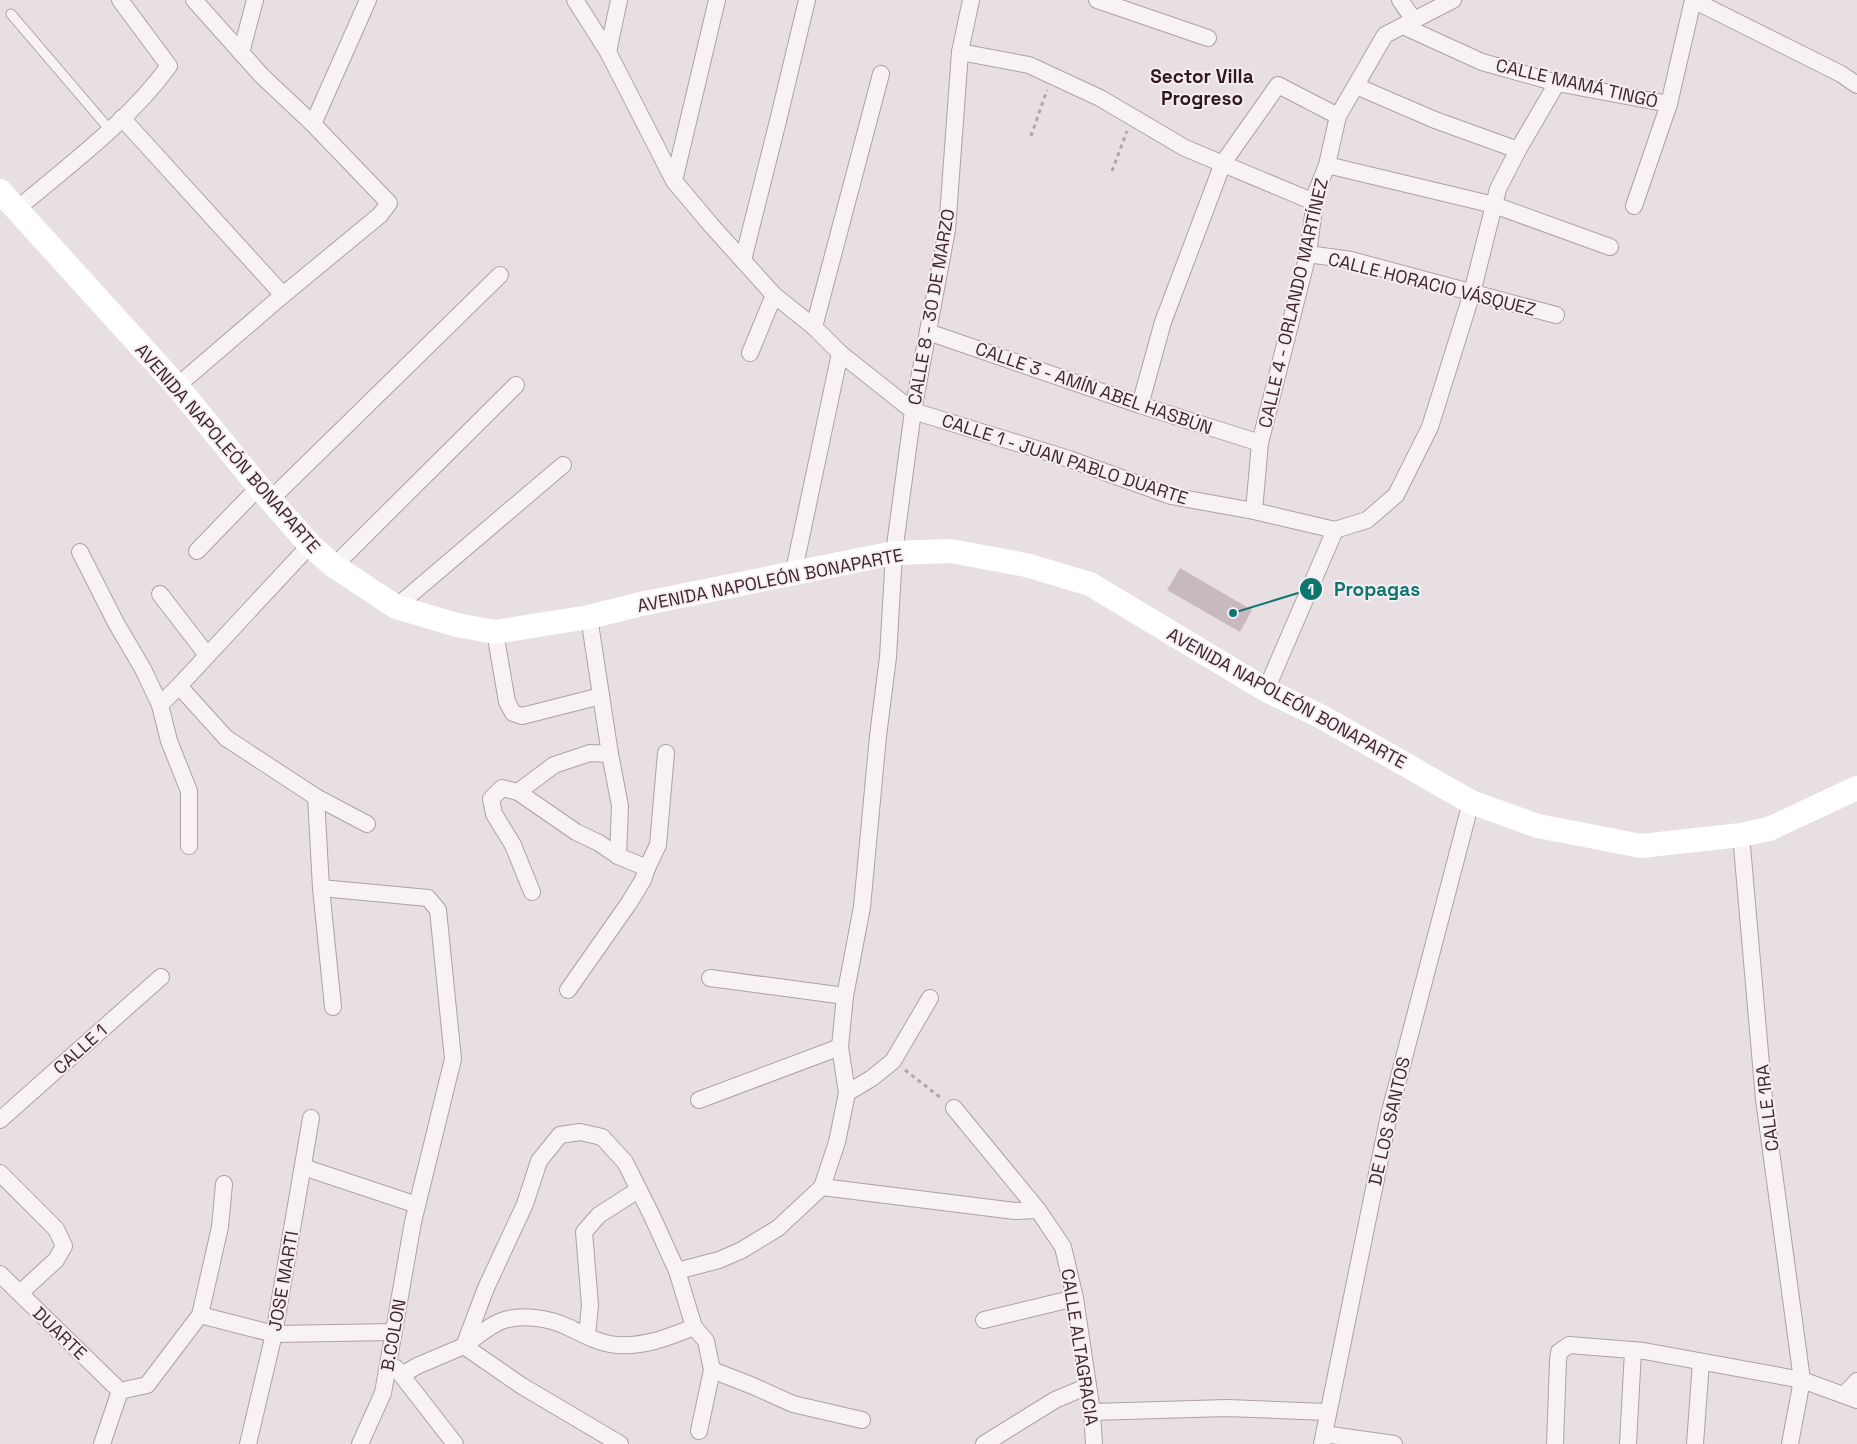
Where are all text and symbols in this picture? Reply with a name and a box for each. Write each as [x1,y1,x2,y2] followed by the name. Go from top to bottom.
[1494,53,1660,113] street label: CALLE MAMÁ TINGÓ
[1150,64,1254,111] district label: Sector Villa Progreso
[1253,176,1333,430] street label: CALLE 4 - ORLANDO MARTÍNEZ
[902,207,960,407] street label: CALLE 8 - 30 DE MARZO
[1326,247,1538,321] street label: CALLE HORACIO VÁSQUEZ
[972,337,1216,439] street label: CALLE 3 - AMÍN ABEL HASBÚN
[131,338,325,558] street label: AVENIDA NAPOLEÓN BONAPARTE
[939,408,1191,510] street label: CALLE 1 - JUAN PABLO DUARTE
[635,543,905,617] street label: AVENIDA NAPOLEÓN BONAPARTE
[1299,572,1430,606] callout: Propagas
[1334,577,1420,602] text: Propagas
[1308,580,1314,599] text: 1
[1163,622,1411,774] street label: AVENIDA NAPOLEÓN BONAPARTE
[48,1019,112,1079] street label: CALLE 1
[1363,1054,1415,1188] street label: DE LOS SANTOS
[1750,1063,1784,1153] street label: CALLE 1RA
[263,1229,303,1333] street label: JOSE MARTI
[1056,1267,1104,1427] street label: CALLE ALTAGRACIA
[375,1297,411,1373] street label: B.COLON
[28,1301,92,1365] street label: DUARTE

